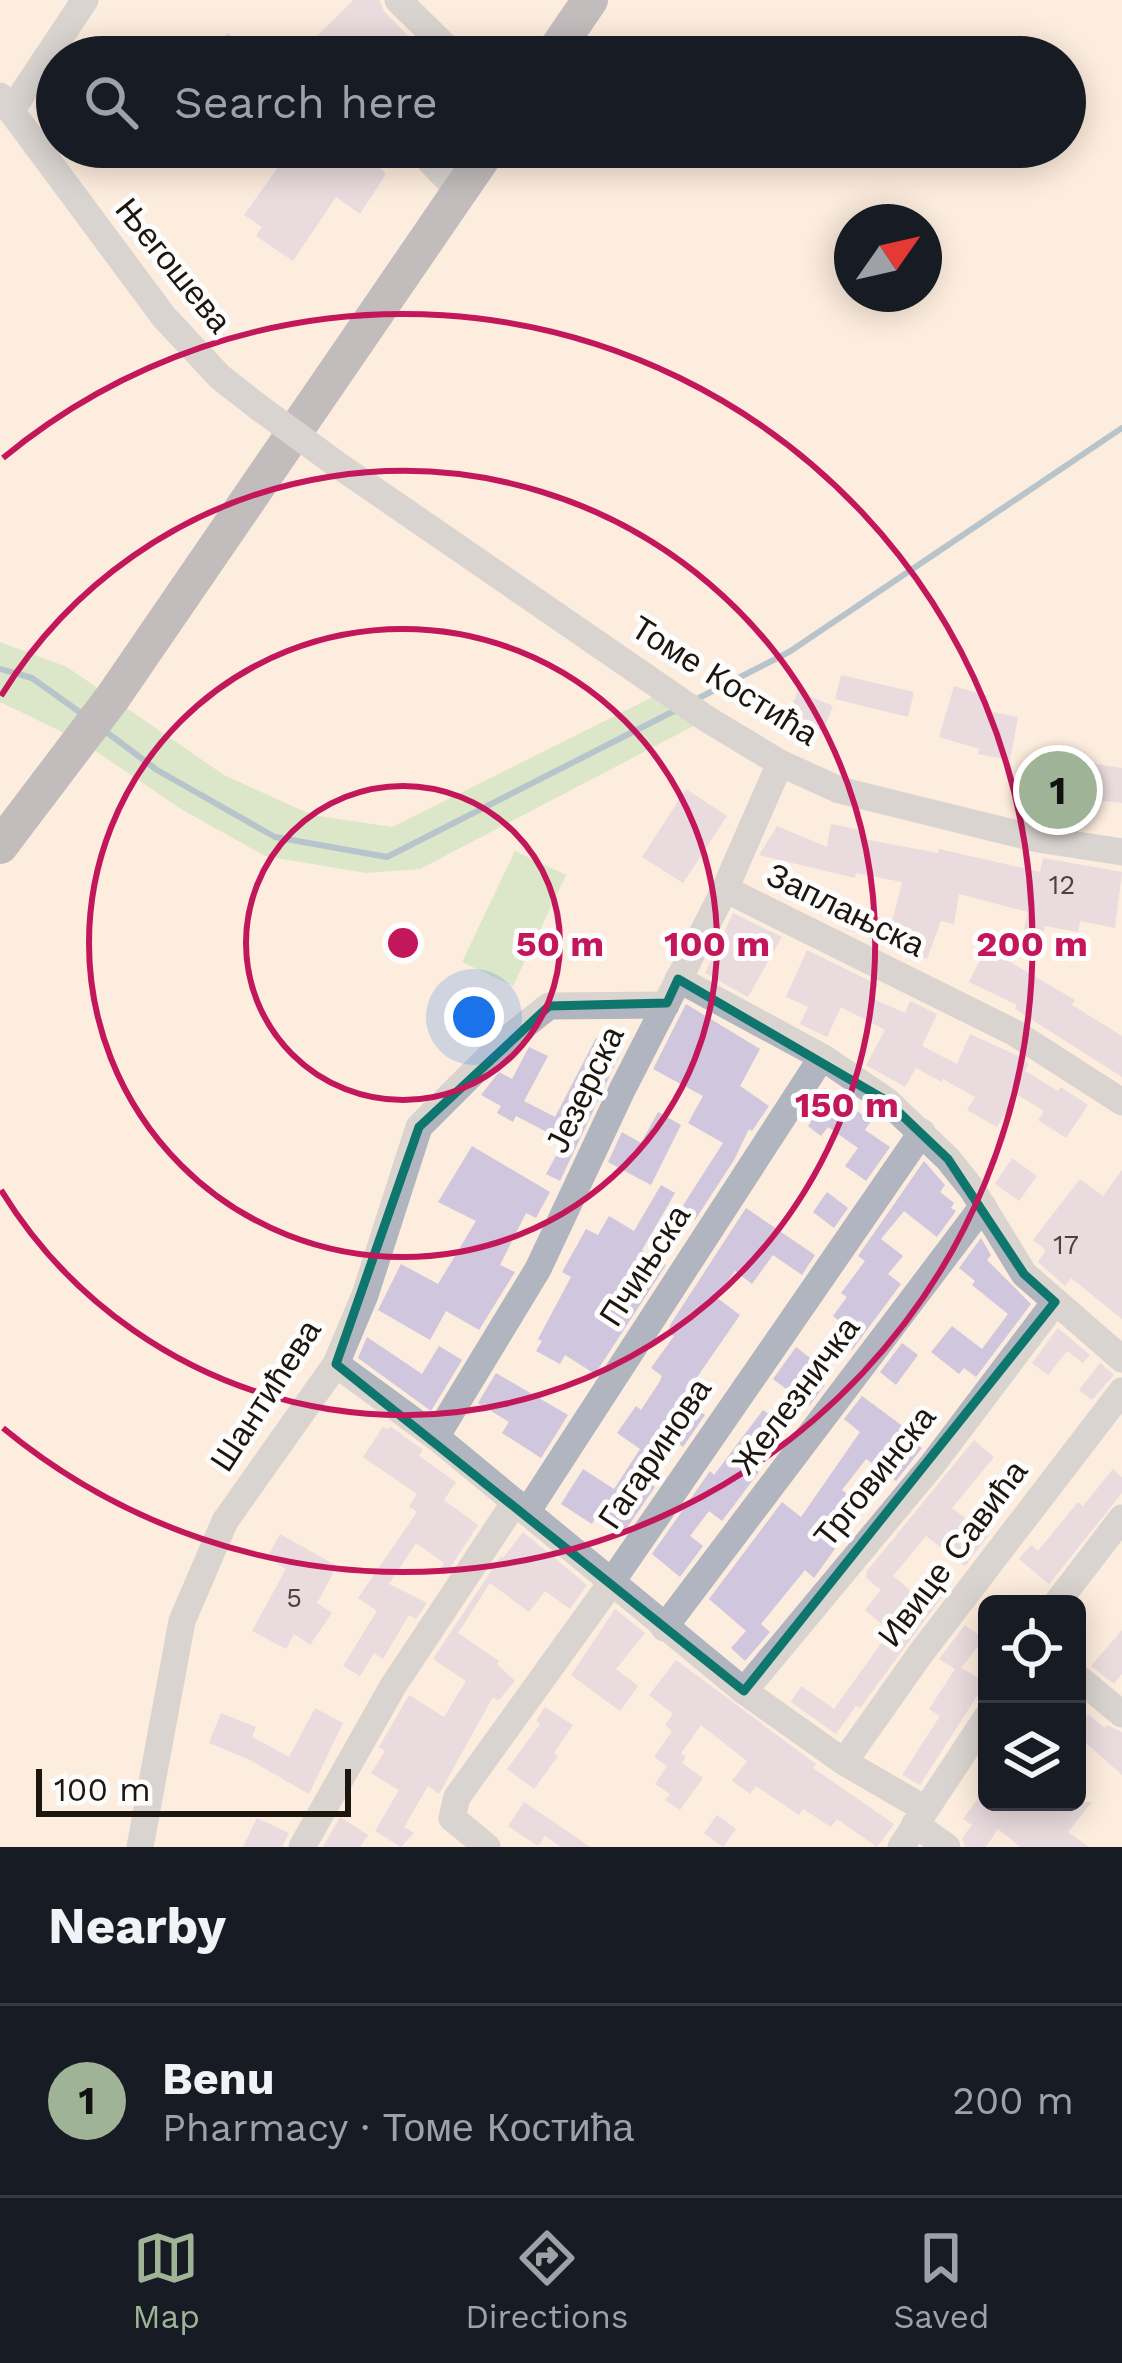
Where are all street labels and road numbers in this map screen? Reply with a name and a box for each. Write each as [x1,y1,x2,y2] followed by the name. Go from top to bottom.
[108,190,240,341] street label: Његошева
[624,608,826,754] street label: Томе Костића
[761,855,932,965] street label: Заплањска
[537,1019,632,1159] street label: Језерска
[591,1197,698,1333] street label: Пчињска
[724,1309,868,1482] street label: Железничка
[202,1312,329,1478] street label: Шантићева
[590,1370,719,1536] street label: Гагаринова
[806,1397,944,1555] street label: Трговинска
[870,1452,1035,1654] street label: Ивице Савића

